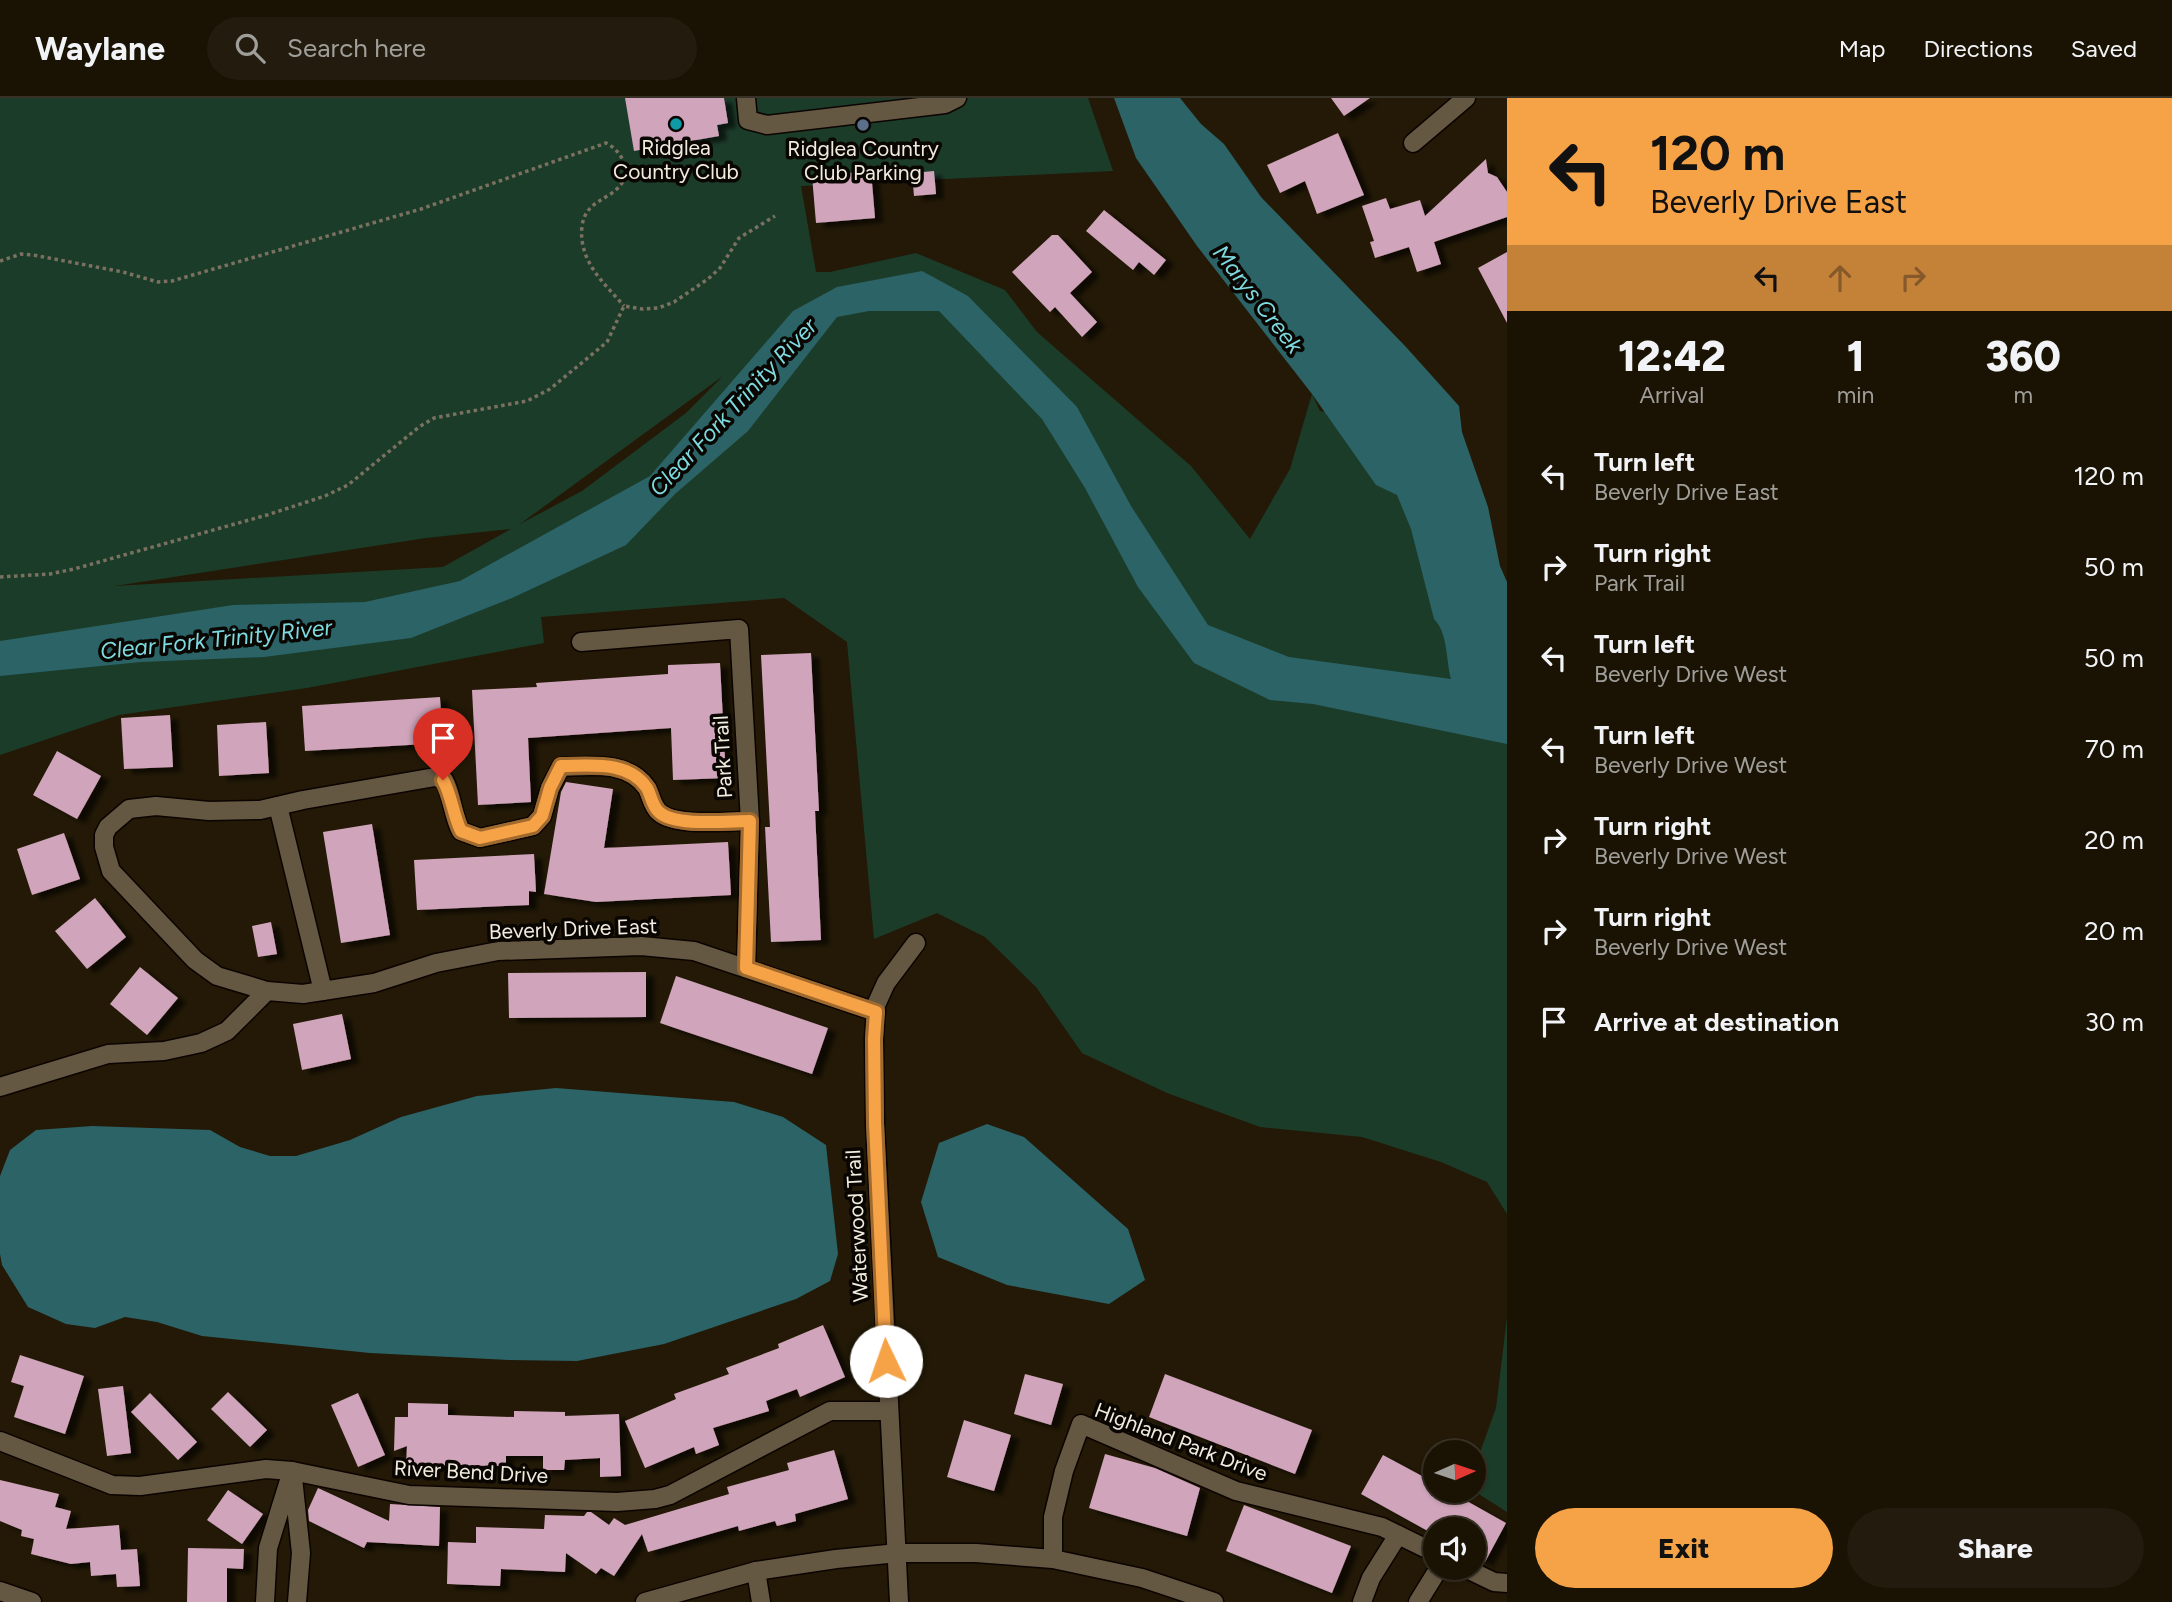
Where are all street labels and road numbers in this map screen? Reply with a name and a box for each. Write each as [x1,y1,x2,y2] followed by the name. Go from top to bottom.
[708,715,737,799] street label: Park Trail
[488,913,658,944] street label: Beverly Drive East
[840,1149,873,1303] street label: Waterwood Trail
[1091,1397,1271,1486] street label: Highland Park Drive
[393,1455,549,1488] street label: River Bend Drive

